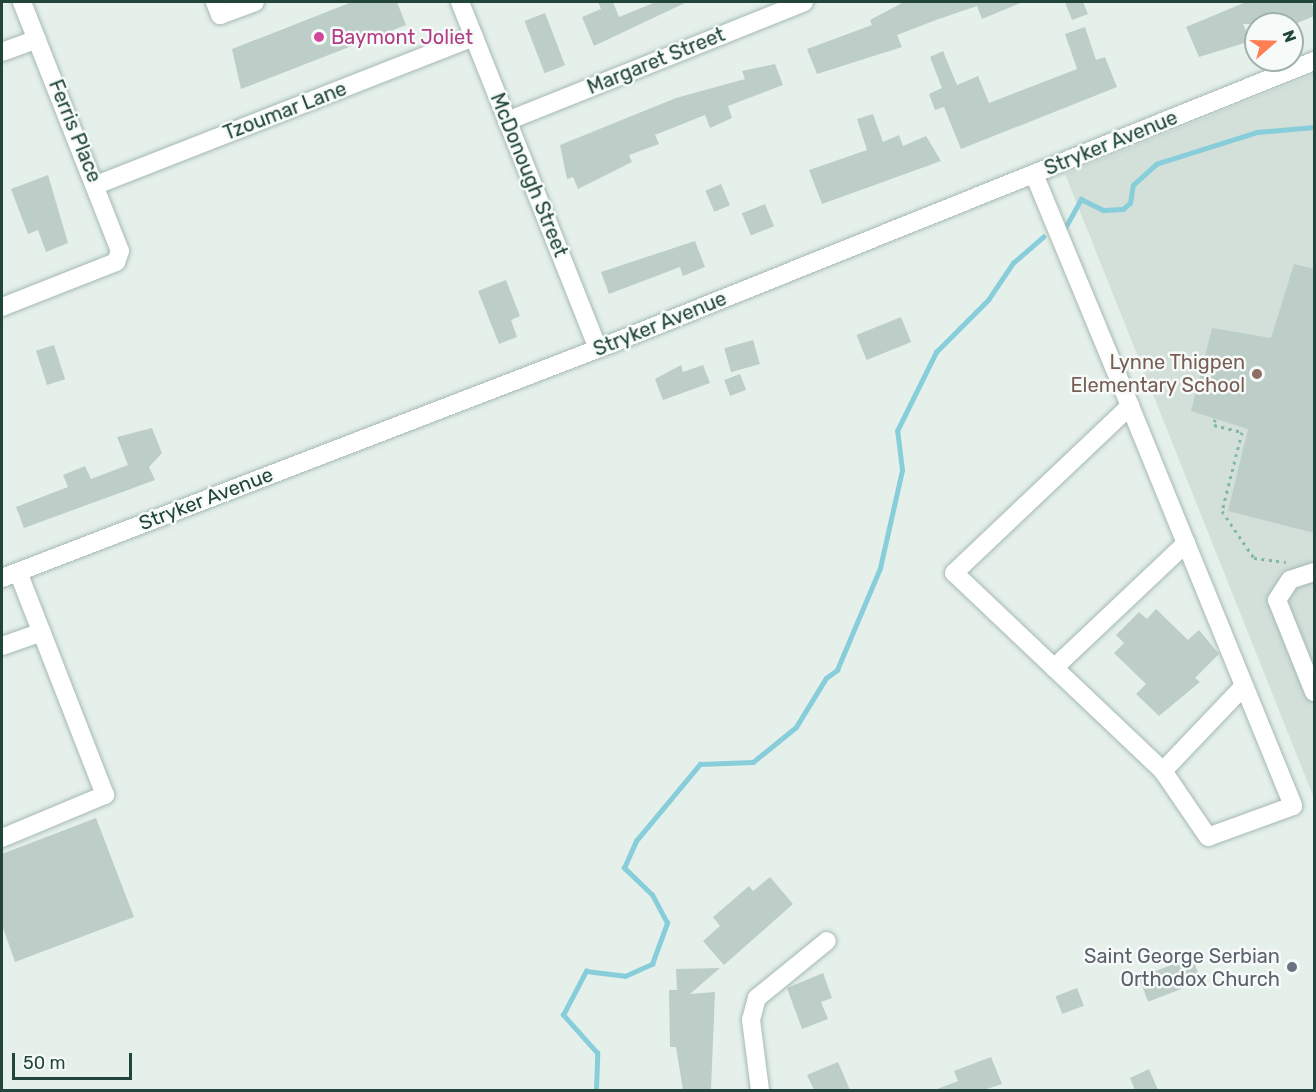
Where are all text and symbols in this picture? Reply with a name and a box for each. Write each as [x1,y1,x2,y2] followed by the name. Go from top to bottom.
[1244,12,1304,72] north arrow
[584,22,728,100] street label: Margaret Street
[331,25,473,49] place label: Baymont Joliet
[1279,28,1300,45] text: N
[312,30,326,44] marker: Baymont Joliet
[43,76,107,186] street label: Ferris Place
[220,76,350,146] street label: Tzoumar Lane
[485,90,573,260] street label: McDonough Street
[1040,105,1182,181] street label: Stryker Avenue
[589,286,731,362] street label: Stryker Avenue
[1070,350,1245,397] place label: Lynne Thigpen Elementary School
[1250,367,1264,381] marker: Lynne Thigpen Elementary School
[135,462,277,536] street label: Stryker Avenue
[1084,944,1280,991] place label: Saint George Serbian Orthodox Church
[1285,960,1299,974] marker: Saint George Serbian Orthodox Church
[15,1041,135,1079] scale bar
[23,1052,66,1074] text: 50 m

